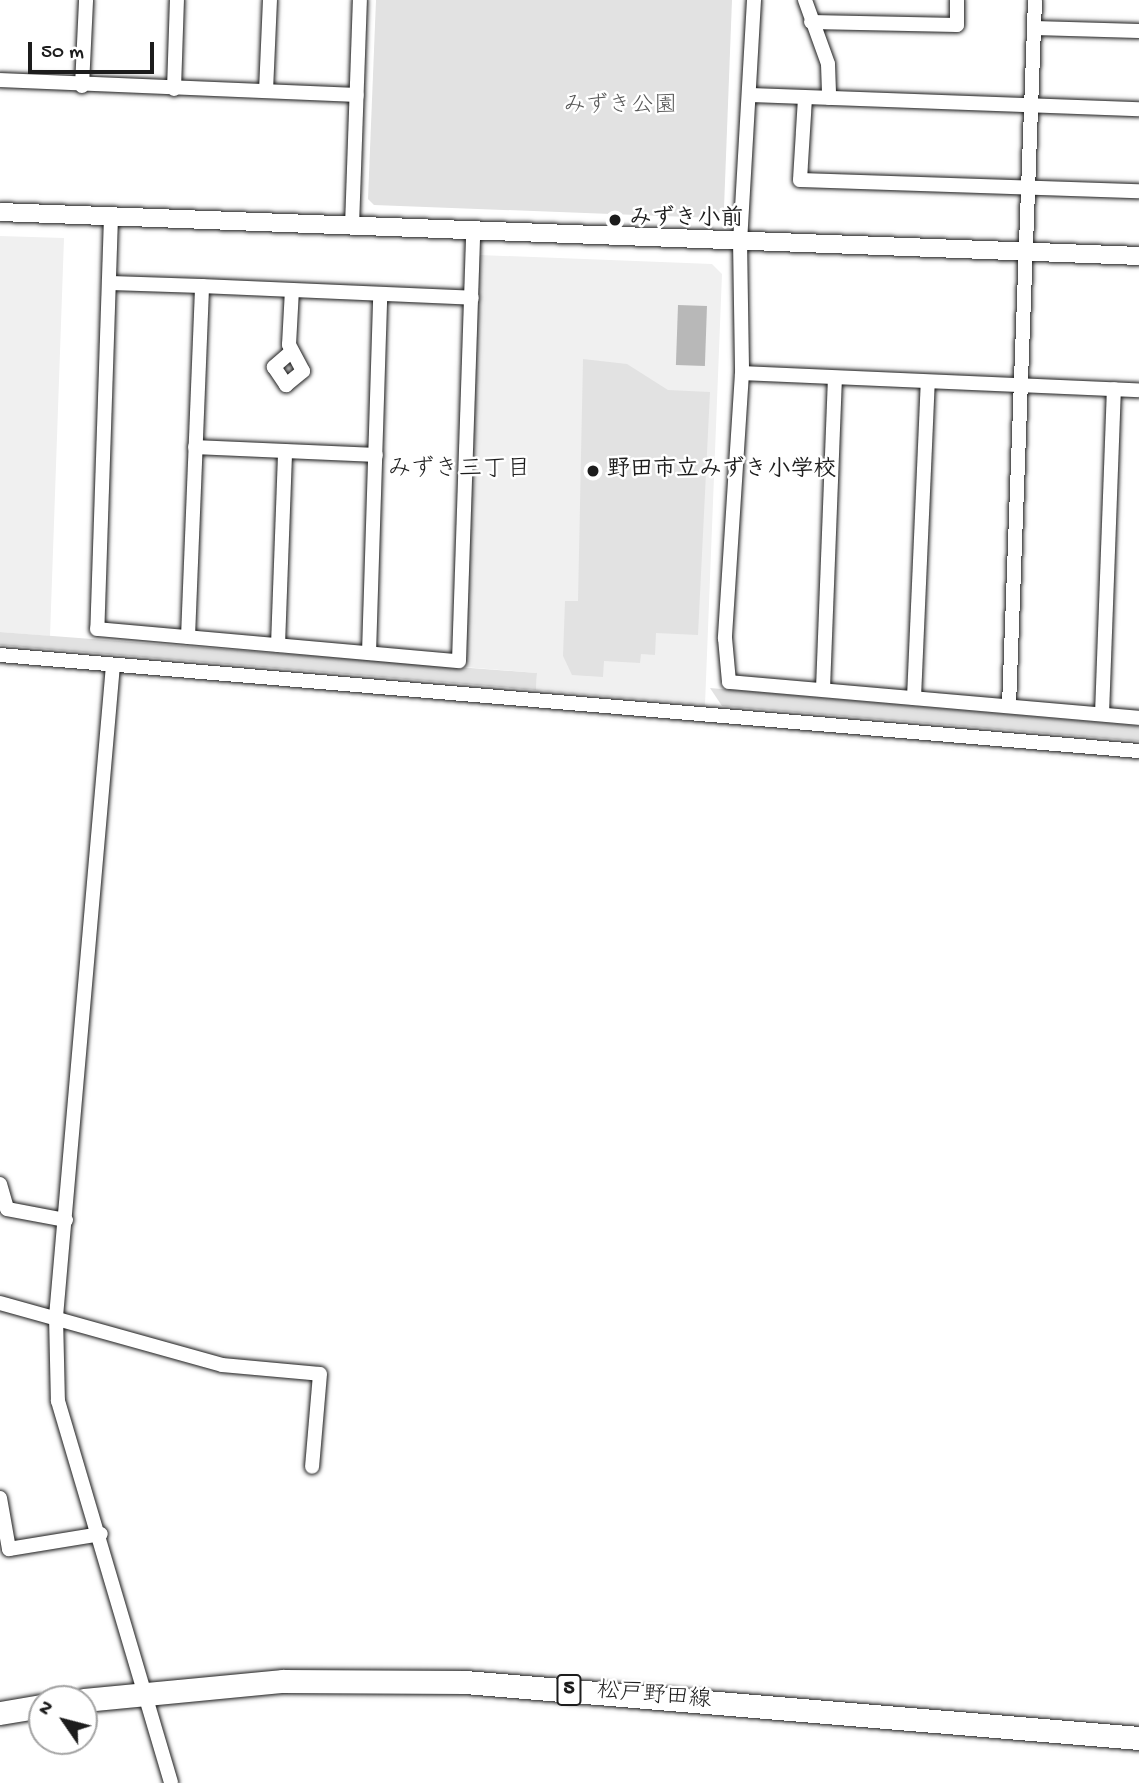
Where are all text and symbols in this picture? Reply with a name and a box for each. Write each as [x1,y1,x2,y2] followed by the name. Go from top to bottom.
[32,28,158,72] scale bar
[41,41,84,66] text: 50 m
[563,93,677,121] park label: みずき公園
[629,206,744,234] place label: みずき小前
[607,212,623,228] marker: みずき小前
[387,457,531,485] district label: みずき三丁目
[607,457,837,485] place label: 野田市立みずき小学校
[585,463,601,479] marker: 野田市立みずき小学校
[555,1672,583,1708] road number: 5
[596,1678,712,1716] street label: 松戸野田線
[28,1685,98,1755] north arrow
[34,1697,60,1720] text: N

